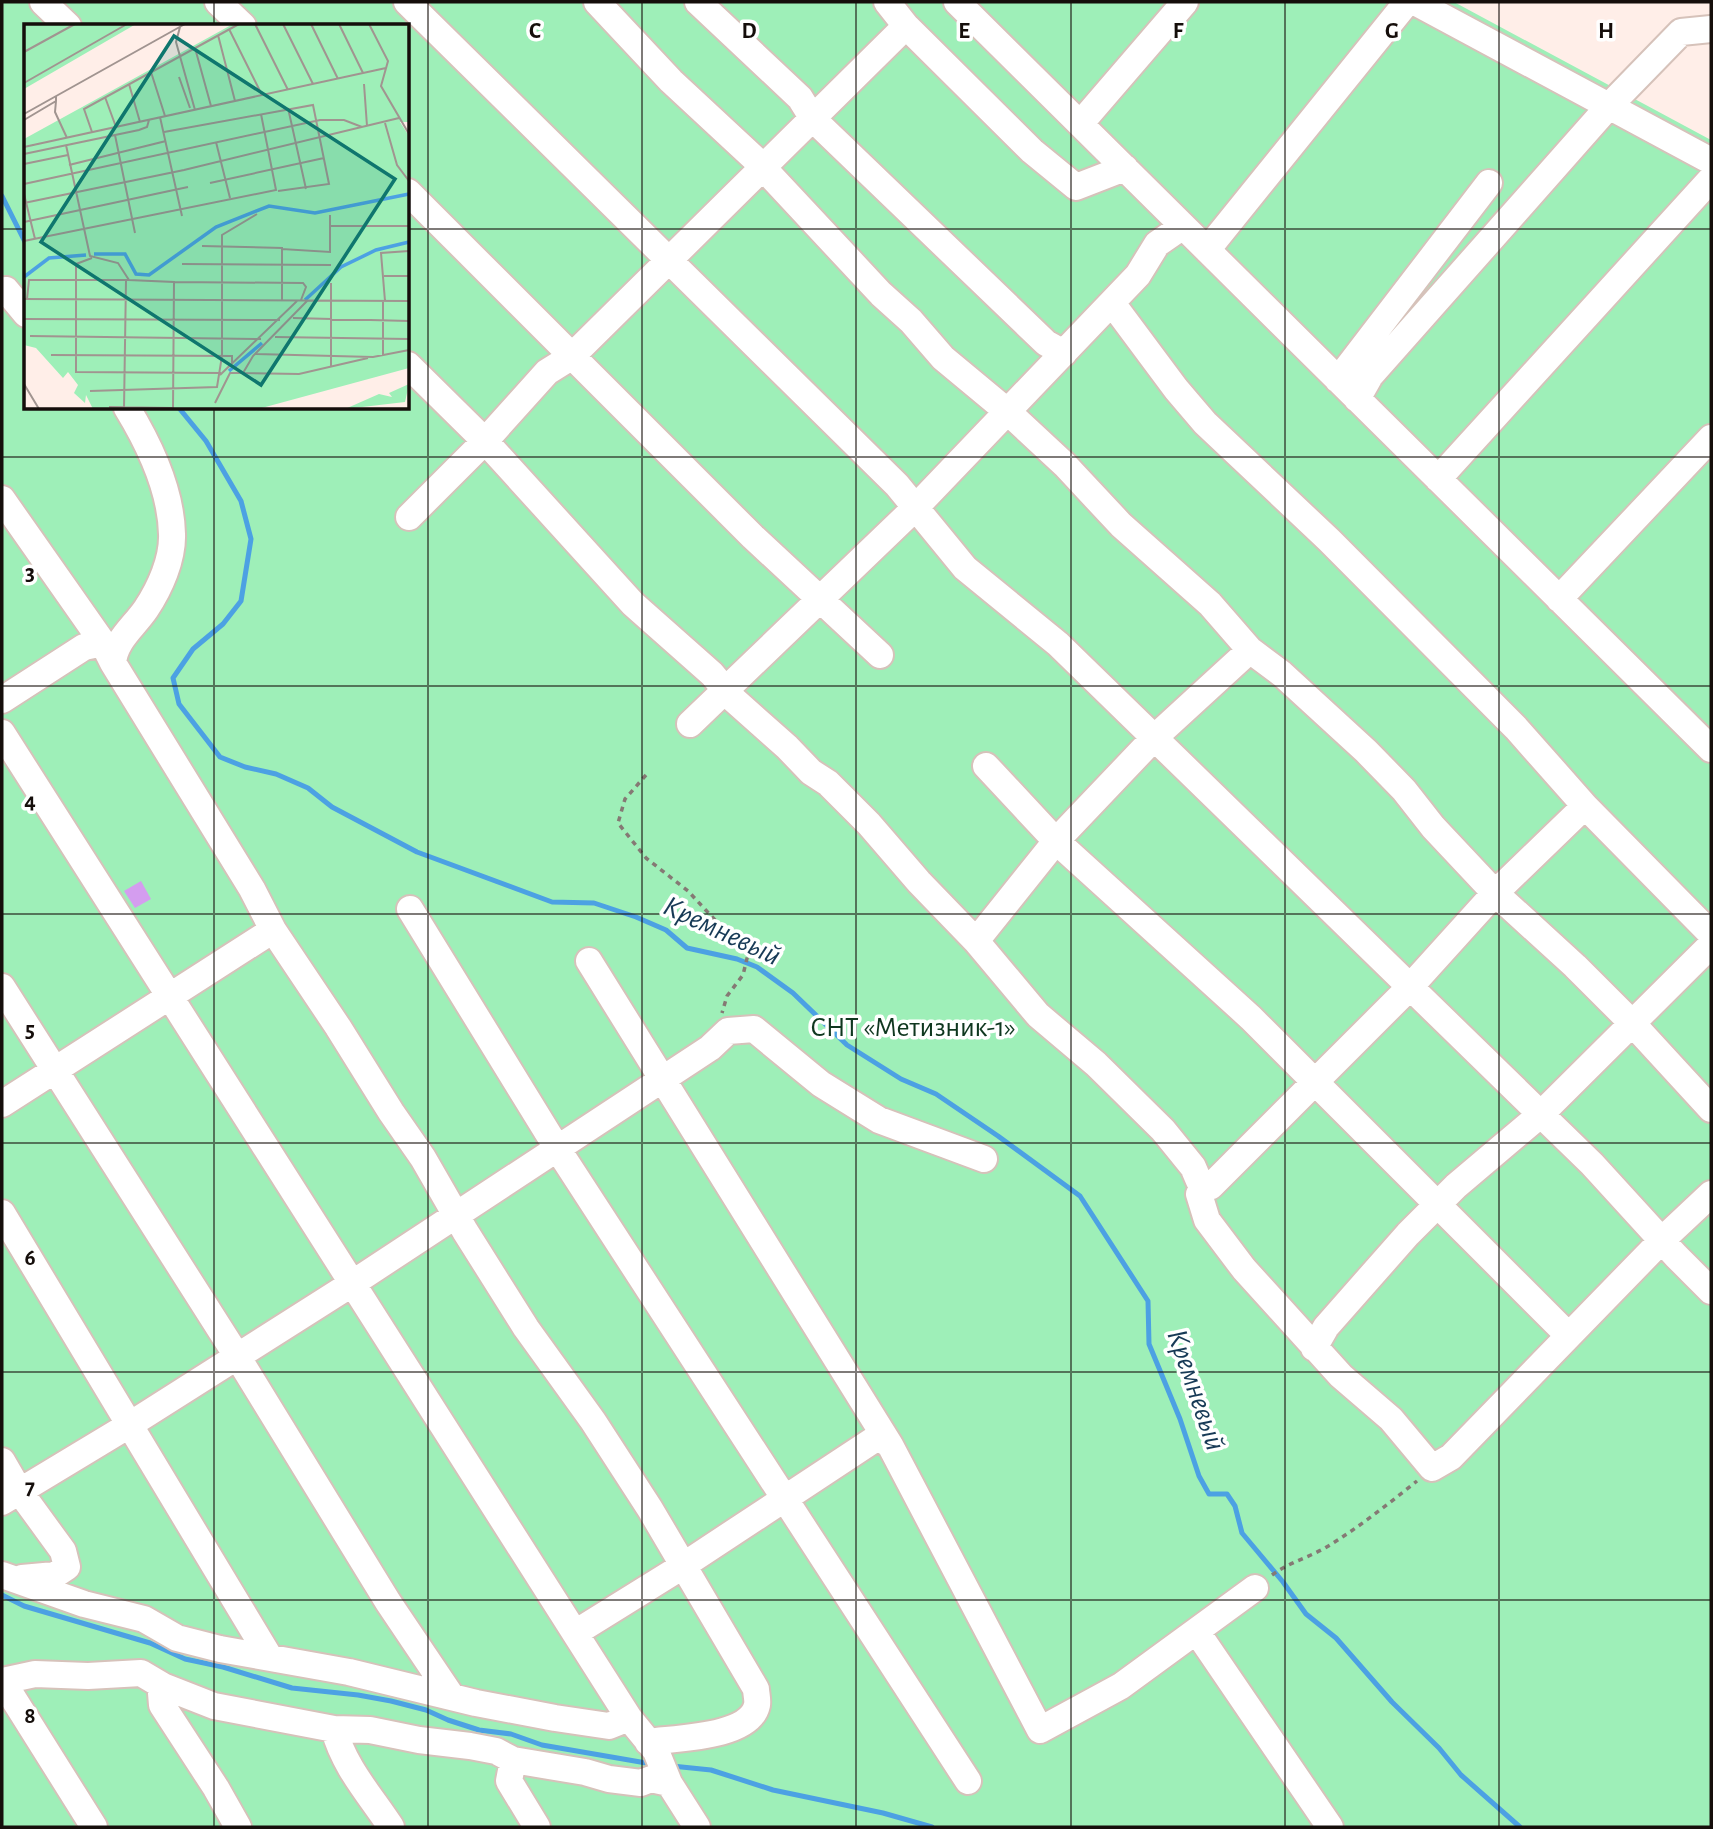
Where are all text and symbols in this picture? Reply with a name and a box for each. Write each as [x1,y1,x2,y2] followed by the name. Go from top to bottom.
[529,20,541,43] text: C
[741,20,757,43] text: D
[958,20,970,43] text: E
[1173,20,1184,43] text: F
[1385,20,1399,43] text: G
[1598,20,1614,43] text: H
[24,24,410,410] inset map
[25,562,35,585] text: 3
[24,790,36,813] text: 4
[659,891,785,971] water label: Кремневый
[810,1014,1016,1042] park label: СНТ «Метизник-1»
[25,1019,35,1042] text: 5
[24,1247,36,1270] text: 6
[1161,1326,1231,1454] water label: Кремневый
[25,1476,35,1499] text: 7
[24,1705,36,1728] text: 8

